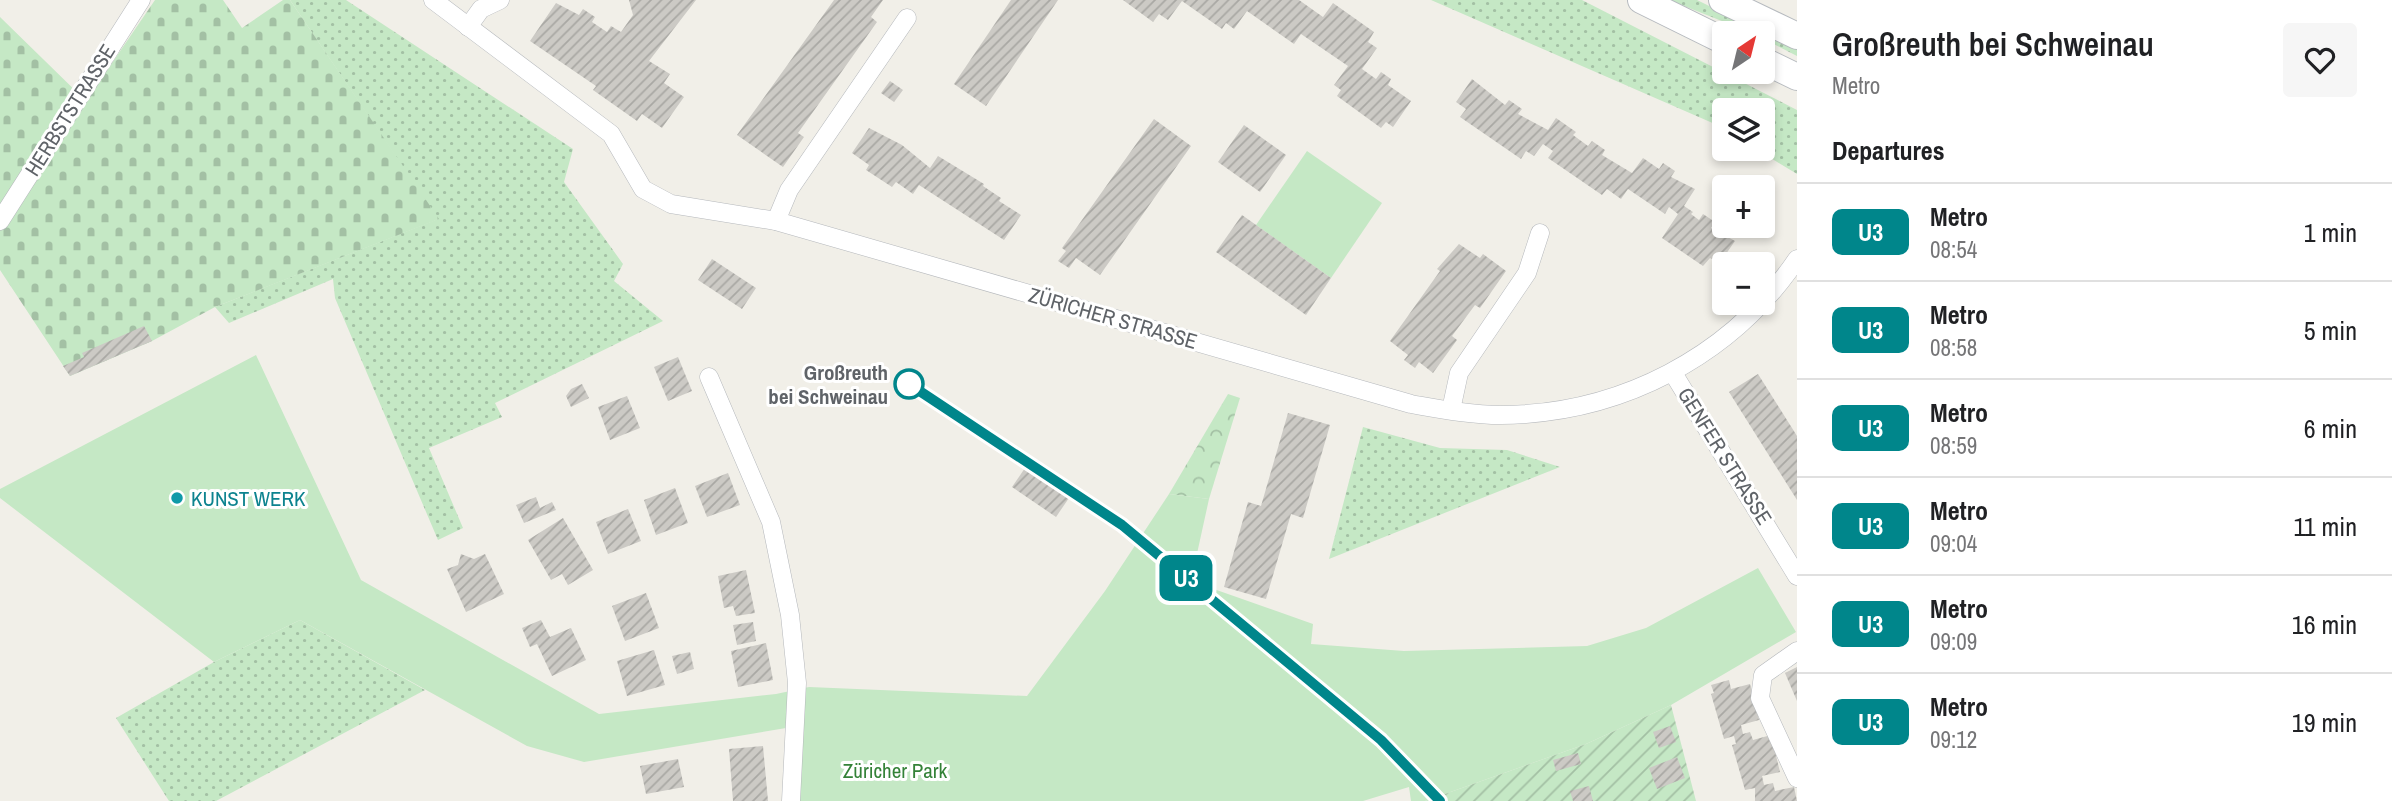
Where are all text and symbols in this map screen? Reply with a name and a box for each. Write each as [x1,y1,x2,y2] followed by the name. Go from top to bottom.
[1712,21,1774,84] north arrow
[1712,21,1775,315] map controls
[1832,22,2154,66] text: Großreuth bei Schweinau
[2283,23,2357,97] button: heart
[18,39,122,181] street label: HERBSTSTRASSE
[1832,70,1880,101] text: Metro
[1712,98,1775,161] button: layers
[1832,133,1945,168] text: Departures
[1712,175,1775,238] button: +
[1930,199,1988,234] text: Metro
[2304,215,2357,250] text: 1 min
[1858,216,1883,248] text: U3
[1930,234,1977,265] text: 08:54
[1712,252,1775,315] button: −
[1025,280,1201,356] street label: ZÜRICHER STRASSE
[1930,297,1988,332] text: Metro
[2304,313,2357,348] text: 5 min
[1858,314,1883,346] text: U3
[1930,332,1977,363] text: 08:58
[768,358,888,411] place label: Großreuth bei Schweinau
[894,369,924,399] marker: Großreuth bei Schweinau
[1671,382,1779,530] street label: GENFER STRASSE
[1930,395,1988,430] text: Metro
[2304,411,2357,446] text: 6 min
[1858,412,1883,444] text: U3
[1930,430,1977,461] text: 08:59
[191,484,306,513] place label: KUNST WERK
[169,490,185,506] marker: KUNST WERK
[1930,493,1988,528] text: Metro
[2293,509,2357,544] text: 11 min
[1858,510,1883,542] text: U3
[1930,528,1977,559] text: 09:04
[1154,555,1218,601] line badge: U3
[1173,562,1199,594] text: U3
[1930,591,1988,626] text: Metro
[2292,607,2357,642] text: 16 min
[1858,608,1883,640] text: U3
[1930,626,1977,657] text: 09:09
[1930,689,1988,724] text: Metro
[2292,705,2357,740] text: 19 min
[1858,706,1883,738] text: U3
[1930,724,1977,755] text: 09:12
[843,756,948,785] park label: Züricher Park

